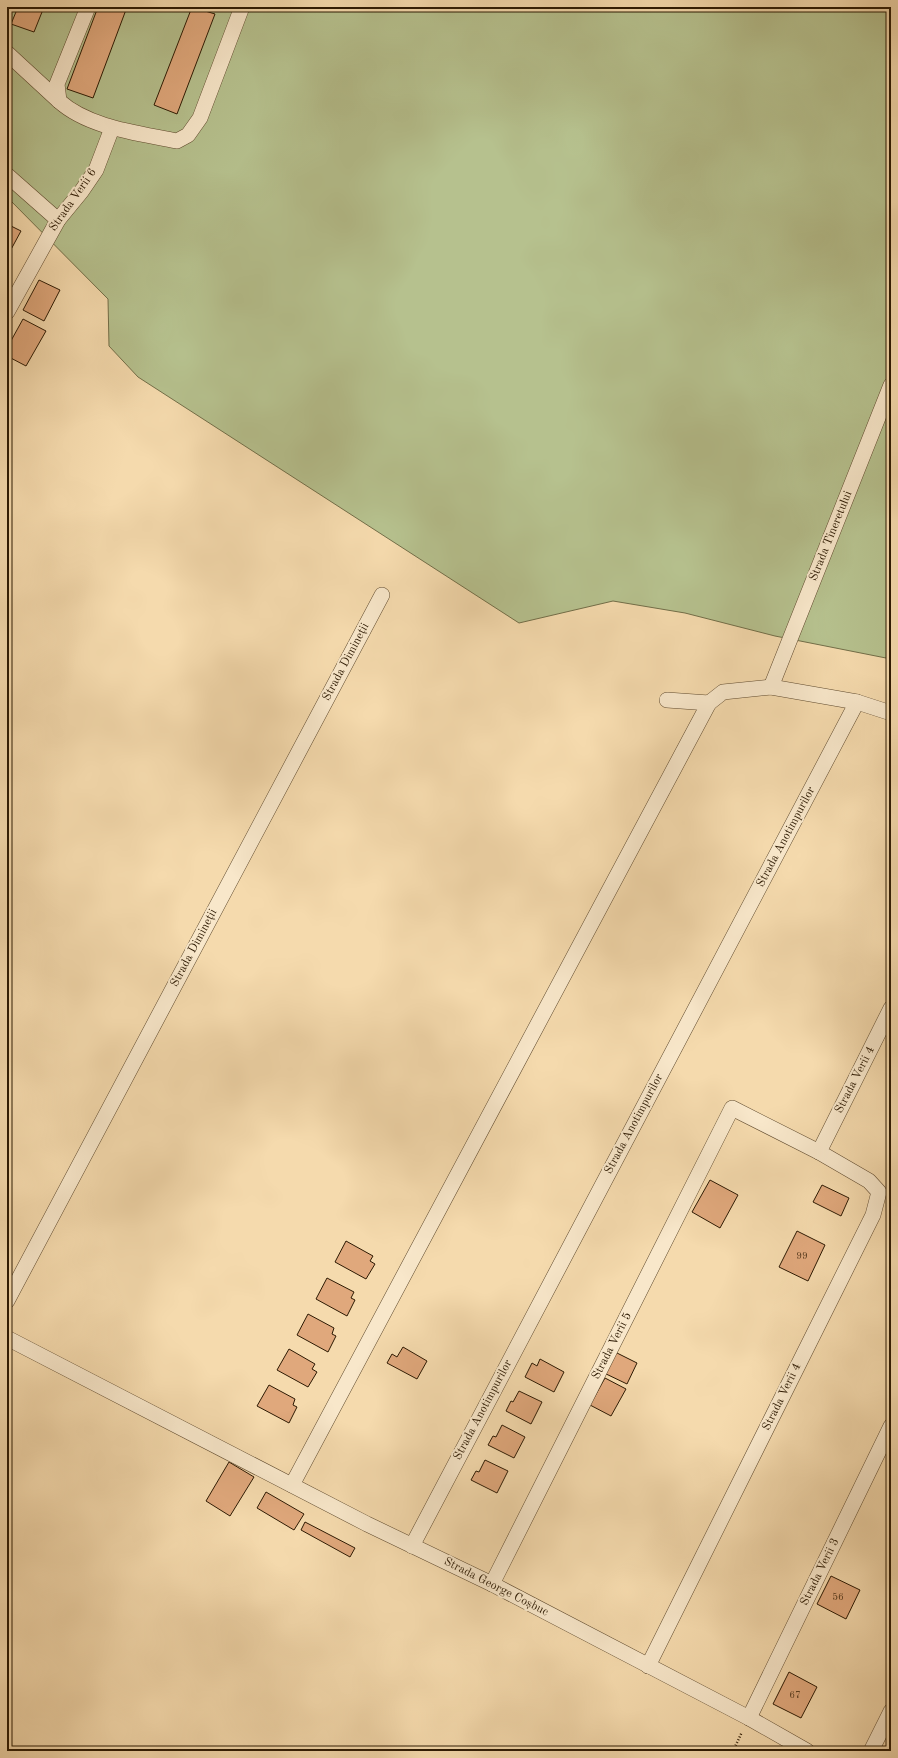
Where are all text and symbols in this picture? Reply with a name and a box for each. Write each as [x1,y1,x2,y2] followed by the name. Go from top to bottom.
[47,166,99,234] street label: Strada Verii 6
[807,489,855,583] street label: Strada Tineretului
[320,621,372,703] street label: Strada Dimineții
[755,785,818,889] street label: Strada Anotimpurilor
[168,907,220,989] street label: Strada Dimineții
[833,1045,877,1115] street label: Strada Verii 4
[603,1072,666,1176] street label: Strada Anotimpurilor
[796,1251,808,1261] house number: 99
[589,1310,634,1381] street label: Strada Verii 5
[452,1358,515,1462] street label: Strada Anotimpurilor
[761,1361,803,1433] street label: Strada Verii 4
[799,1536,841,1608] street label: Strada Verii 3
[442,1555,550,1619] street label: Strada George Coșbuc
[832,1592,844,1602] house number: 56
[789,1690,801,1700] house number: 67

